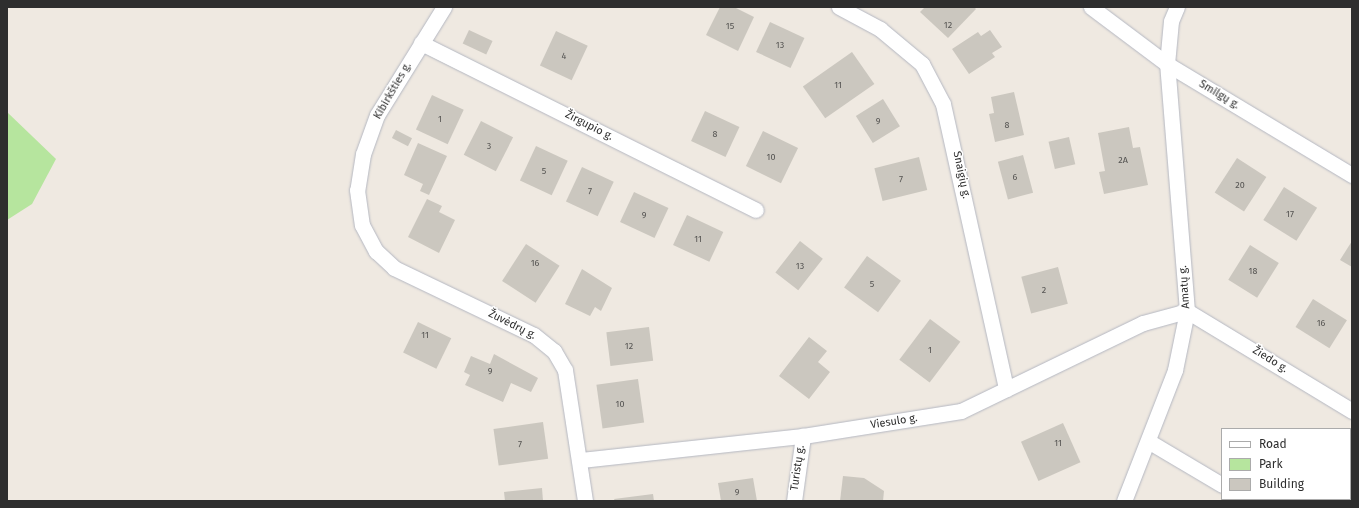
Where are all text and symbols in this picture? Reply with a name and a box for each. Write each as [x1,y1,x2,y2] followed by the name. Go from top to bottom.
[944,20,952,30] house number: 12
[726,21,734,31] house number: 15
[776,40,784,50] house number: 13
[562,51,566,61] house number: 4
[371,60,415,122] street label: Kibirkšties g.
[1196,78,1242,112] street label: Smilgų g.
[834,80,842,90] house number: 11
[563,108,615,144] street label: Žirgupio g.
[438,114,442,124] house number: 1
[876,116,880,126] house number: 9
[1005,120,1009,130] house number: 8
[713,129,717,139] house number: 8
[487,141,491,151] house number: 3
[950,150,972,200] street label: Snaigių g.
[767,152,775,162] house number: 10
[1118,155,1128,165] house number: 2A
[542,166,546,176] house number: 5
[1013,172,1017,182] house number: 6
[899,174,903,184] house number: 7
[1235,180,1245,190] house number: 20
[588,186,592,196] house number: 7
[1286,209,1294,219] house number: 17
[642,210,646,220] house number: 9
[694,234,702,244] house number: 11
[531,258,539,268] house number: 16
[796,261,804,271] house number: 13
[1177,265,1193,309] street label: Amatų g.
[1249,266,1257,276] house number: 18
[870,279,874,289] house number: 5
[1042,285,1046,295] house number: 2
[486,307,538,343] street label: Žuvėdrų g.
[1317,318,1325,328] house number: 16
[421,330,429,340] house number: 11
[625,341,633,351] house number: 12
[1250,344,1290,376] street label: Žiedo g.
[928,345,932,355] house number: 1
[488,366,492,376] house number: 9
[616,399,624,409] house number: 10
[869,412,919,432] street label: Viesulo g.
[1221,428,1351,500] legend
[1259,437,1287,451] text: Road
[1054,438,1062,448] house number: 11
[518,439,522,449] house number: 7
[788,444,808,492] street label: Turistų g.
[1259,457,1283,471] text: Park
[1259,477,1304,491] text: Building
[735,487,739,497] house number: 9

